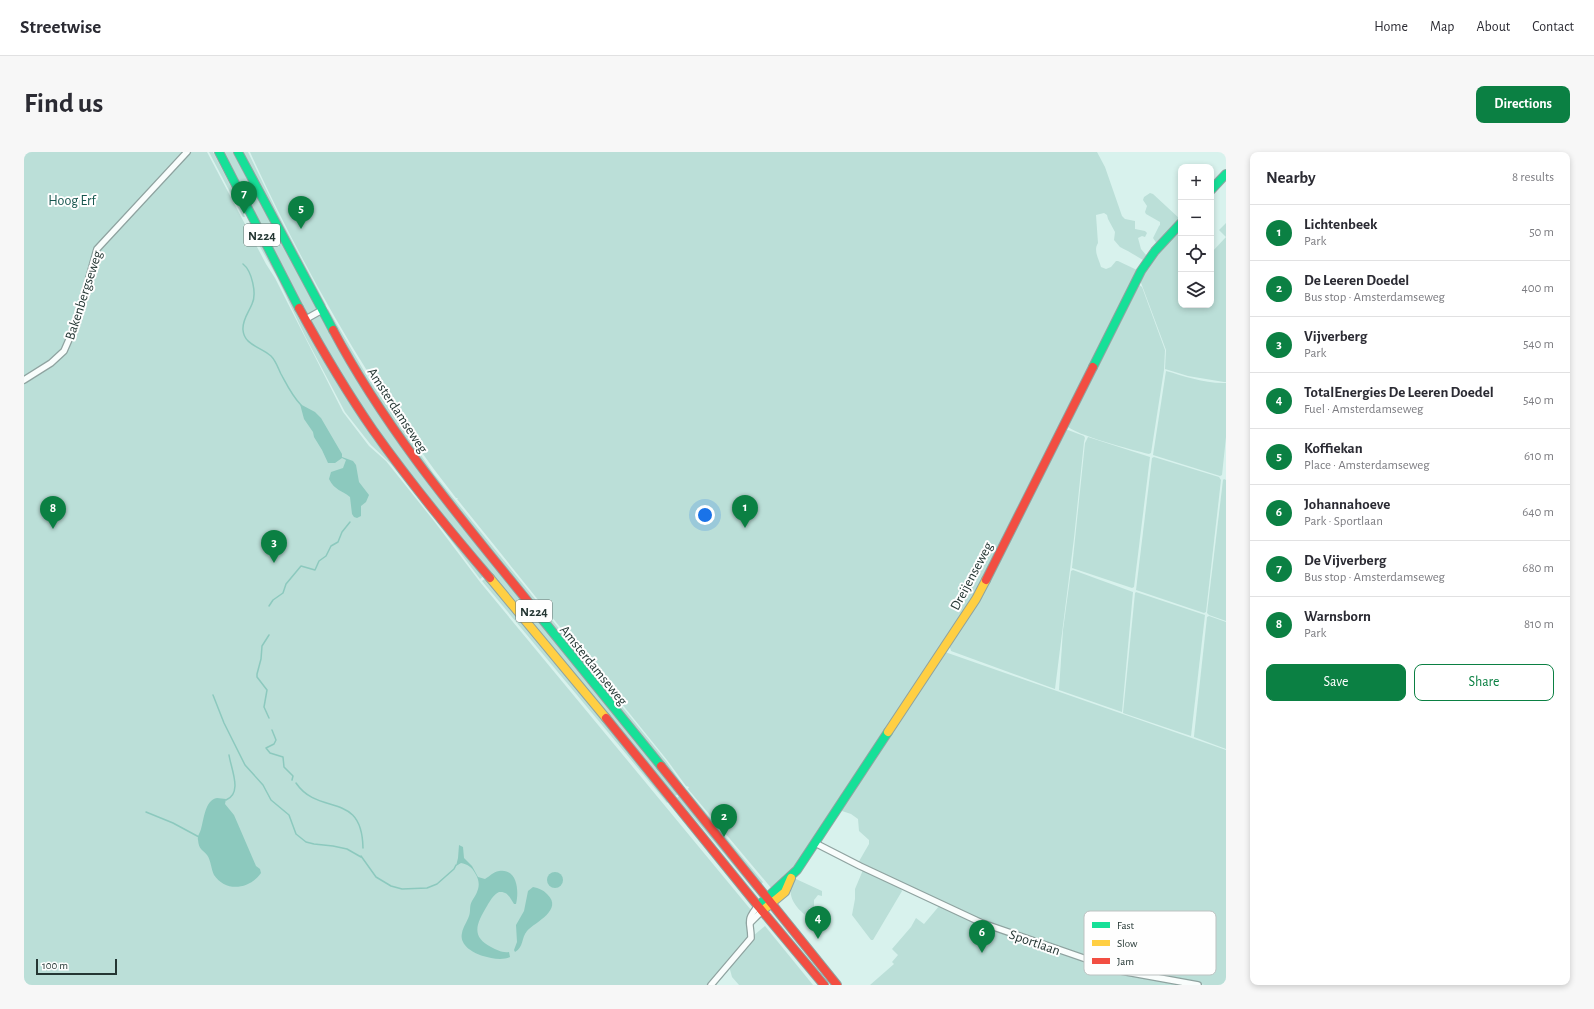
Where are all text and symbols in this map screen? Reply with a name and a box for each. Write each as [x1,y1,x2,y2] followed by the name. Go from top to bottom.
[20,18,101,37] text: Streetwise
[1374,20,1408,34] text: Home
[1430,20,1454,34] text: Map
[1476,20,1510,34] text: About
[1532,20,1574,34] text: Contact
[1476,86,1570,123] button: Directions
[24,90,103,118] text: Find us
[1178,164,1214,308] map controls
[1178,164,1214,200] button: +
[1266,169,1316,186] text: Nearby
[1512,171,1554,184] text: 8 results
[231,181,257,214] pin: 7
[48,194,97,208] park label: Hoog Erf
[288,196,314,229] pin: 5
[1178,200,1214,236] button: −
[1304,217,1377,232] text: Lichtenbeek
[244,224,280,246] road number: N224
[1277,226,1281,239] text: 1
[1529,226,1554,239] text: 50 m
[1304,235,1326,248] text: Park
[1178,236,1214,272] button: locate
[63,249,105,342] street label: Bakenbergseweg
[1178,272,1214,308] button: layers
[1304,273,1409,288] text: De Leeren Doedel
[1276,282,1282,295] text: 2
[1521,282,1554,295] text: 400 m
[1304,291,1445,304] text: Bus stop · Amsterdamseweg
[1304,329,1367,344] text: Vijverberg
[1276,338,1282,351] text: 3
[1523,338,1554,351] text: 540 m
[1304,347,1326,360] text: Park
[365,365,430,456] street label: Amsterdamseweg
[1304,385,1494,400] text: TotalEnergies De Leeren Doedel
[1276,394,1282,407] text: 4
[1523,394,1554,407] text: 540 m
[1304,403,1423,416] text: Fuel · Amsterdamseweg
[1304,441,1363,456] text: Koffiekan
[1276,450,1282,463] text: 5
[1524,450,1554,463] text: 610 m
[1304,459,1430,472] text: Place · Amsterdamseweg
[732,495,758,528] pin: 1
[40,496,66,529] pin: 8
[1304,497,1390,512] text: Johannahoeve
[695,505,715,525] your location
[1276,506,1282,519] text: 6
[1522,506,1554,519] text: 640 m
[1304,515,1383,528] text: Park · Sportlaan
[261,530,287,563] pin: 3
[948,540,996,613] street label: Dreijenseweg
[1304,553,1386,568] text: De Vijverberg
[1276,562,1282,575] text: 7
[1522,562,1554,575] text: 680 m
[1304,571,1445,584] text: Bus stop · Amsterdamseweg
[516,600,552,622] road number: N224
[1304,609,1371,624] text: Warnsborn
[1276,618,1282,631] text: 8
[1524,618,1554,631] text: 810 m
[557,623,630,708] street label: Amsterdamseweg
[1304,627,1326,640] text: Park
[1266,664,1406,701] button: Save
[1414,664,1554,701] button: Share
[711,804,737,837] pin: 2
[805,906,831,939] pin: 4
[1084,911,1216,975] legend
[969,920,995,953] pin: 6
[1117,920,1135,931] text: Fast
[1007,928,1062,958] street label: Sportlaan
[1117,938,1138,949] text: Slow
[1117,956,1134,967] text: Jam
[36,957,117,976] scale bar
[42,960,68,971] text: 100 m

